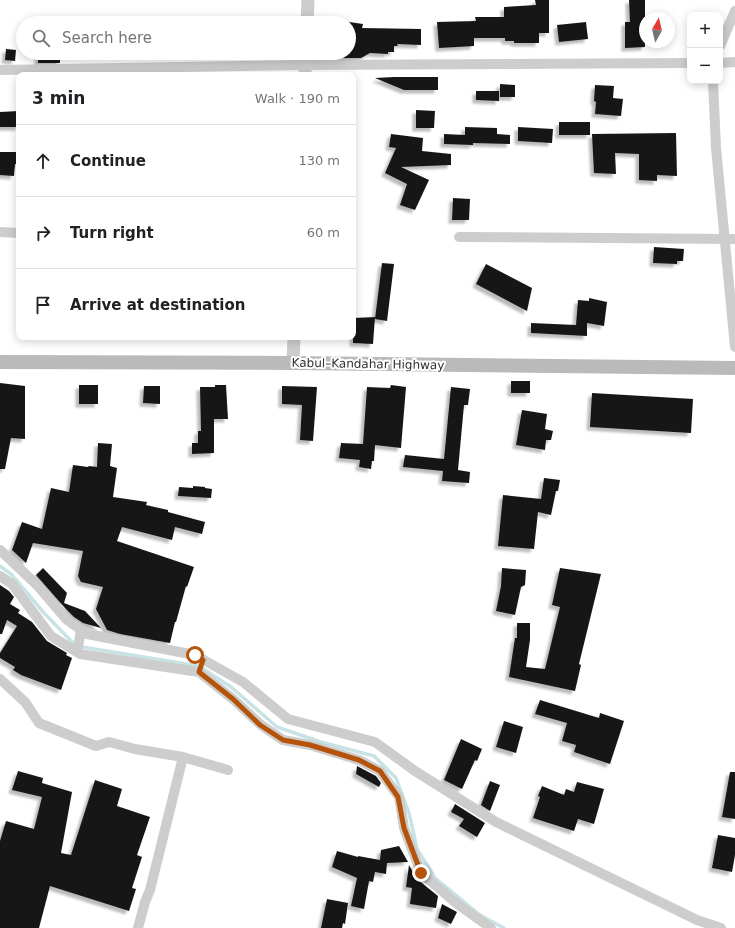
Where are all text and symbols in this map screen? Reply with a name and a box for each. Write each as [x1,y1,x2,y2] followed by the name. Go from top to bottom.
[639,12,675,48] north arrow
[687,12,723,84] map controls
[687,12,723,48] button: +
[16,16,356,60] search box
[30,27,52,49] icon: search
[62,29,152,47] text: Search here
[687,48,723,84] button: −
[32,88,85,108] text: 3 min
[255,91,340,106] text: Walk · 190 m
[32,150,54,172] icon: ahead
[70,152,146,170] text: Continue
[298,153,340,168] text: 130 m
[32,222,54,244] icon: right
[70,224,154,242] text: Turn right
[307,225,340,240] text: 60 m
[32,294,54,316] icon: arrive
[70,296,245,314] text: Arrive at destination
[292,356,444,372] street label: Kabul–Kandahar Highway
[186,646,204,664] route start
[412,864,430,882] route end

